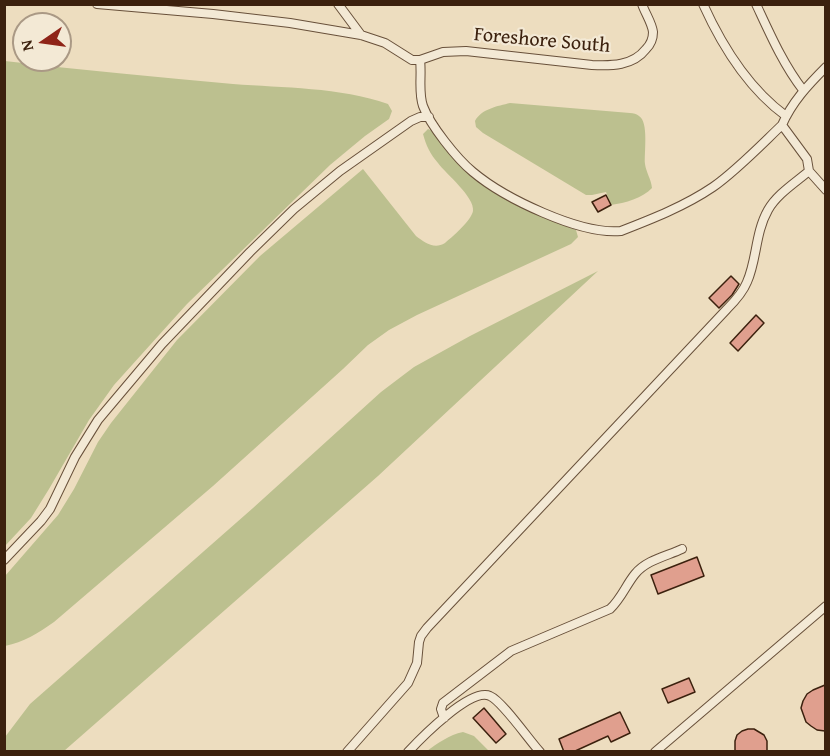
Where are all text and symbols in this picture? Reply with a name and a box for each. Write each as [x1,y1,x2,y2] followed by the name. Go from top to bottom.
[12,12,72,72] north arrow
[473,23,611,59] street label: Foreshore South
[14,38,39,54] text: N

